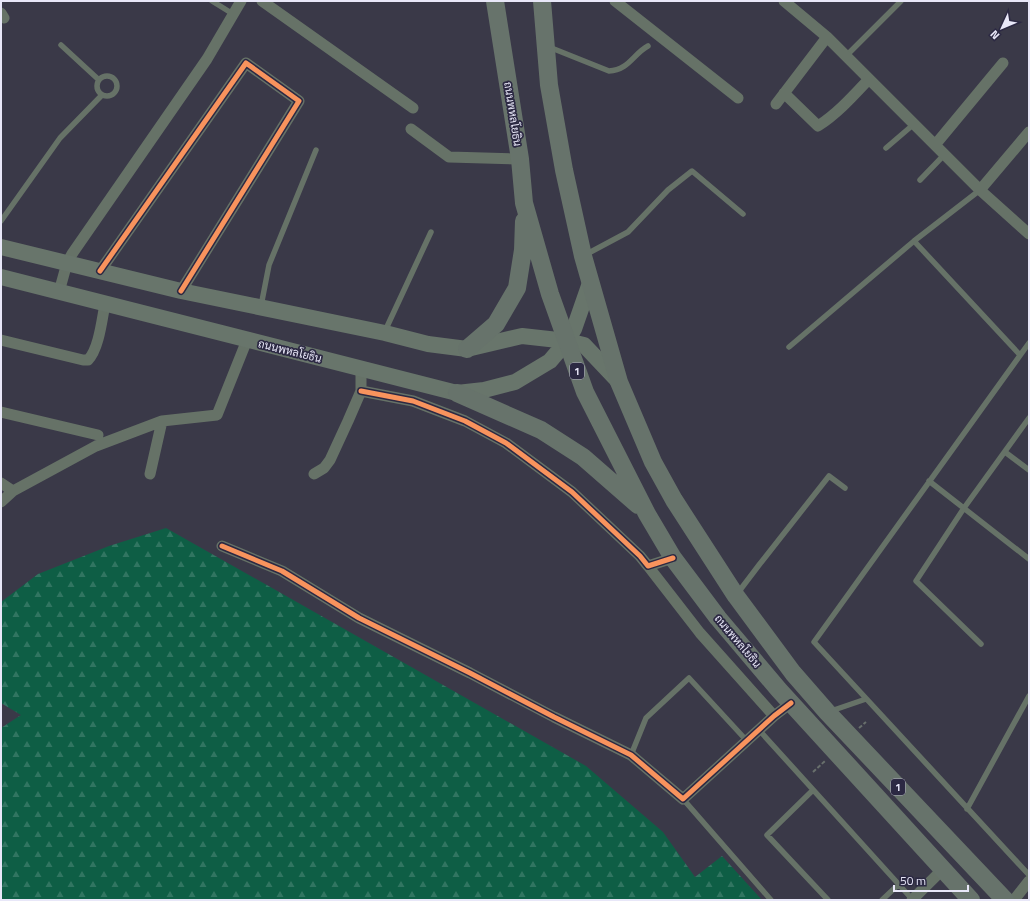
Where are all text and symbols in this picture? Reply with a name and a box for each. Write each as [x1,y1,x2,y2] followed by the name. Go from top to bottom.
[982,8,1022,48] north arrow
[986,27,1003,43] text: N
[500,81,526,147] street label: ถนนพหลโยธิน
[256,335,324,367] street label: ถนนพหลโยธิน
[570,363,584,379] road number: 1
[711,611,765,671] street label: ถนนพหลโยธิน
[891,779,905,795] road number: 1
[894,867,968,893] scale bar
[900,871,926,890] text: 50 m

